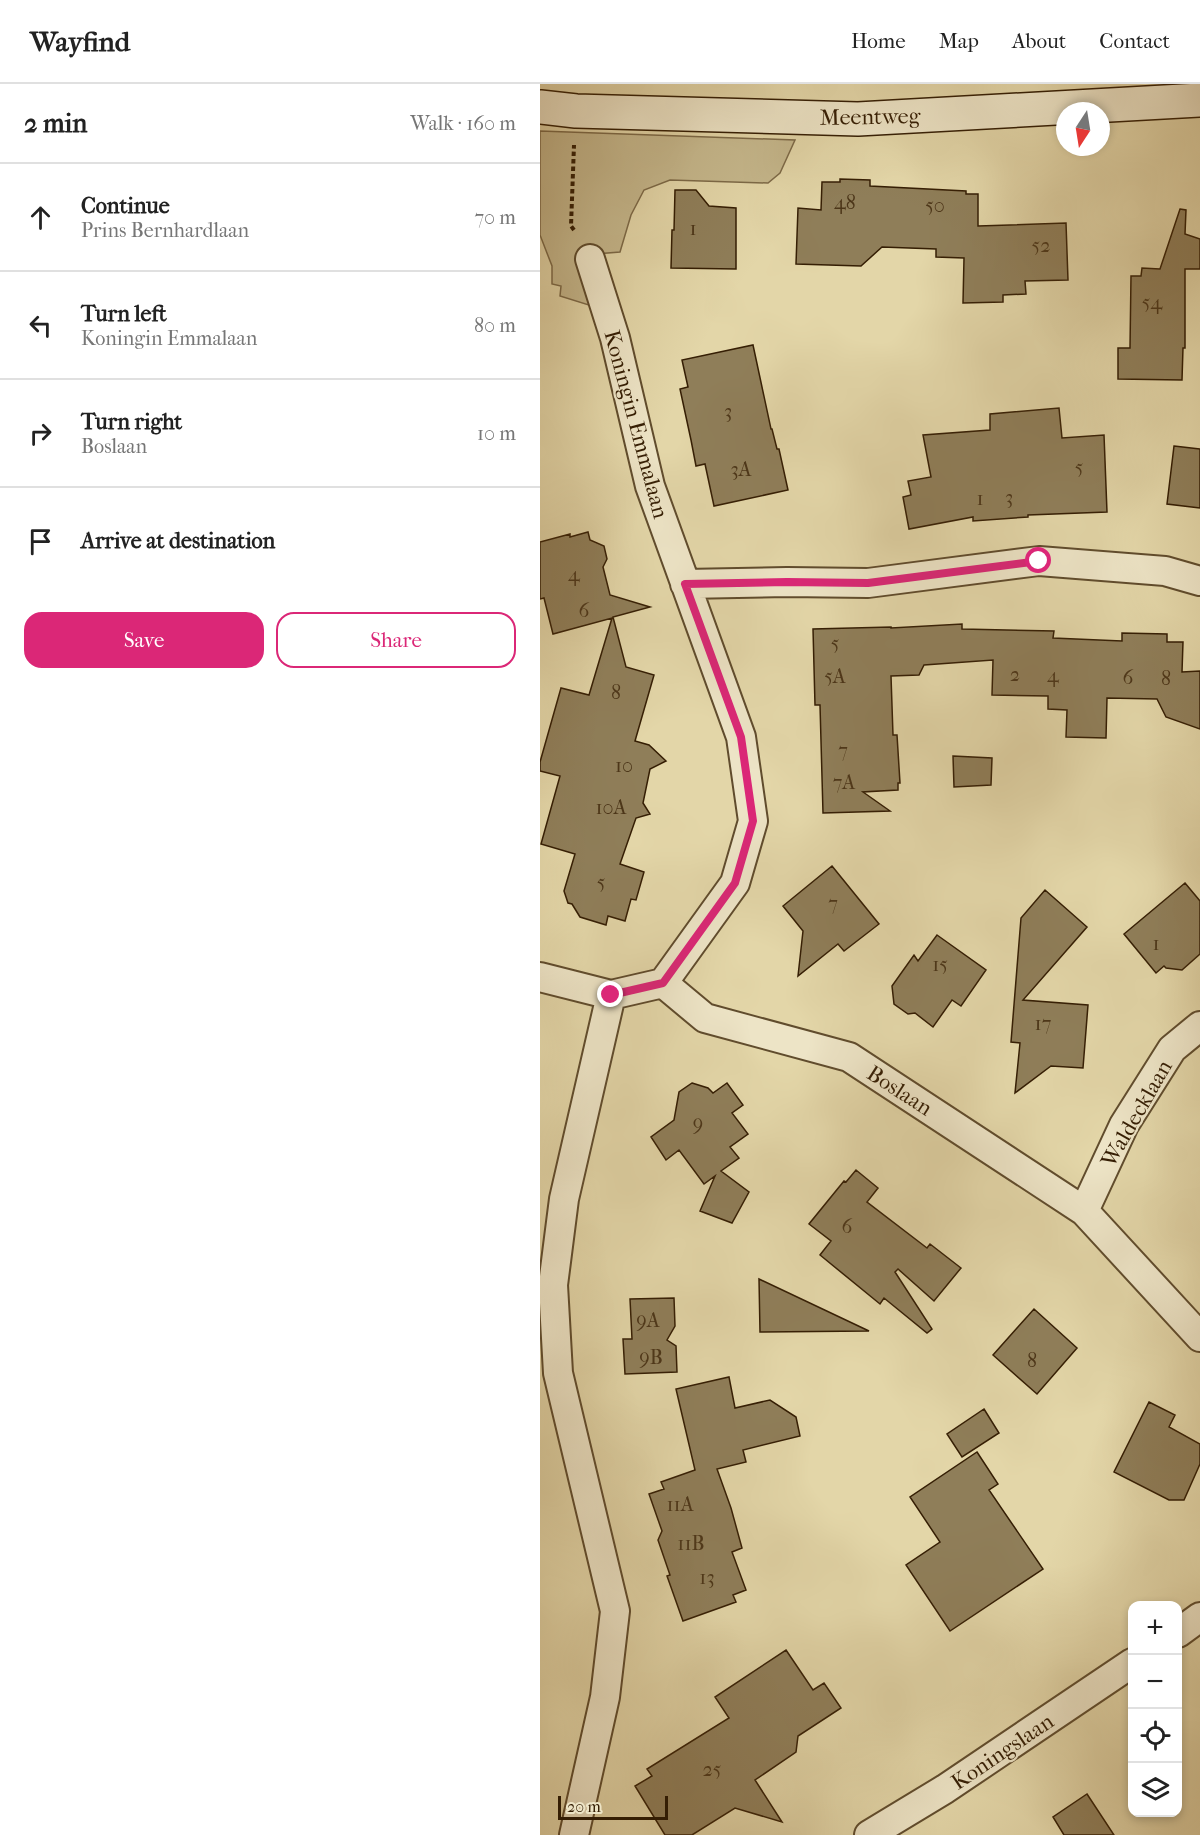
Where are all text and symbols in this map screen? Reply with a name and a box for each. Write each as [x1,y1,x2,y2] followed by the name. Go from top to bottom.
[30,25,130,58] text: Wayfind
[851,29,906,53] text: Home
[939,29,979,53] text: Map
[1012,29,1066,53] text: About
[1099,29,1170,53] text: Contact
[1056,102,1110,156] north arrow
[819,103,921,131] street label: Meentweg
[24,108,87,139] text: 2 min
[410,112,516,135] text: Walk · 160 m
[834,191,856,214] house number: 48
[81,193,170,219] text: Continue
[925,194,945,217] house number: 50
[24,201,57,234] icon: ahead
[474,206,516,229] text: 70 m
[689,217,697,240] house number: 1
[81,219,249,242] text: Prins Bernhardlaan
[1032,234,1050,257] house number: 52
[1142,291,1163,314] house number: 54
[81,301,167,327] text: Turn left
[24,309,57,342] icon: left
[474,314,516,337] text: 80 m
[81,327,257,350] text: Koningin Emmalaan
[598,327,674,521] street label: Koningin Emmalaan
[724,400,732,423] house number: 3
[81,409,182,435] text: Turn right
[24,417,57,450] icon: right
[477,422,516,445] text: 10 m
[81,435,147,458] text: Boslaan
[1075,456,1083,479] house number: 5
[730,458,753,481] house number: 3A
[1005,486,1013,509] house number: 3
[976,487,984,510] house number: 1
[24,525,57,558] icon: arrive
[81,528,275,554] text: Arrive at destination
[1025,547,1051,573] route start
[568,563,581,586] house number: 4
[579,599,590,622] house number: 6
[24,612,264,668] button: Save
[276,612,516,668] button: Share
[831,632,839,655] house number: 5
[1010,663,1020,686] house number: 2
[1047,664,1060,687] house number: 4
[824,665,847,688] house number: 5A
[1123,666,1134,689] house number: 6
[1161,667,1171,690] house number: 8
[611,681,621,704] house number: 8
[838,739,848,762] house number: 7
[615,754,633,777] house number: 10
[833,771,856,794] house number: 7A
[595,796,628,819] house number: 10A
[597,871,605,894] house number: 5
[828,892,838,915] house number: 7
[1152,932,1160,955] house number: 1
[932,953,948,976] house number: 15
[597,981,623,1007] route end
[1035,1012,1052,1035] house number: 17
[1095,1055,1178,1173] street label: Waldecklaan
[862,1060,937,1122] street label: Boslaan
[693,1112,703,1135] house number: 9
[842,1215,853,1238] house number: 6
[636,1309,661,1332] house number: 9A
[639,1346,663,1369] house number: 9B
[1027,1349,1037,1372] house number: 8
[666,1493,695,1516] house number: 11A
[677,1532,705,1555] house number: 11B
[699,1566,715,1589] house number: 13
[1128,1601,1182,1817] map controls
[1128,1601,1182,1655] button: +
[1128,1655,1182,1709] button: −
[947,1708,1059,1796] street label: Koningslaan
[1128,1709,1182,1763] button: locate
[703,1758,721,1781] house number: 25
[1128,1763,1182,1817] button: layers
[558,1793,668,1820] scale bar
[567,1797,601,1816] text: 20 m

